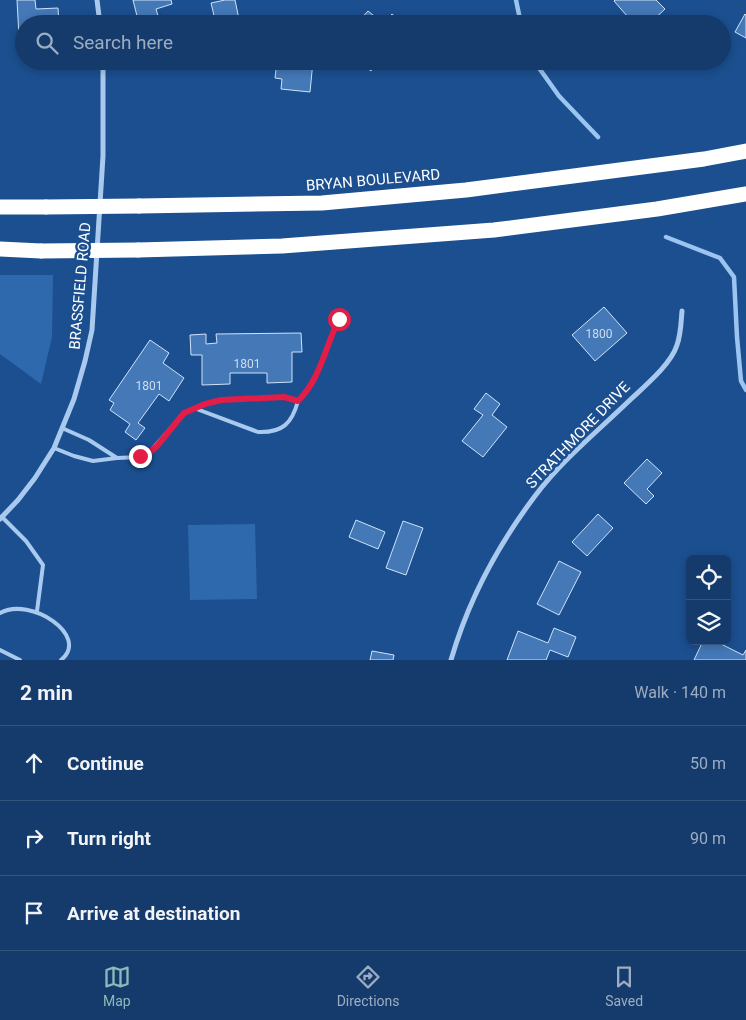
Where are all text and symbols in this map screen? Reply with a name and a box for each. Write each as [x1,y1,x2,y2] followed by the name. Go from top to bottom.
[15,15,731,70] search box
[33,29,61,57] icon: search
[73,31,173,54] text: Search here
[305,165,441,195] street label: BRYAN BOULEVARD
[65,222,95,350] street label: BRASSFIELD ROAD
[328,308,351,331] route start
[586,327,613,341] house number: 1800
[234,357,260,371] house number: 1801
[522,377,634,492] street label: STRATHMORE DRIVE
[136,379,162,393] house number: 1801
[129,445,152,468] route end
[686,555,731,645] map controls
[686,555,731,600] button: locate
[686,600,731,645] button: layers
[20,681,73,705] text: 2 min
[634,683,726,702] text: Walk · 140 m
[20,749,48,777] icon: ahead
[67,752,144,775] text: Continue
[690,754,726,773] text: 50 m
[20,824,48,852] icon: right
[67,827,151,850] text: Turn right
[690,829,726,848] text: 90 m
[20,899,48,927] icon: arrive
[67,902,240,925] text: Arrive at destination
[103,963,131,1009] tab: Map
[337,963,400,1009] tab: Directions
[605,963,643,1009] tab: Saved

